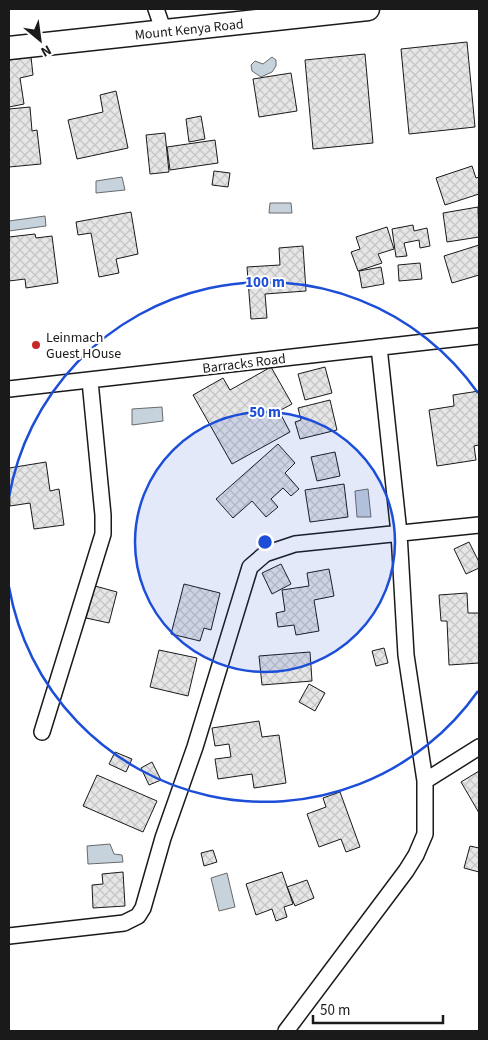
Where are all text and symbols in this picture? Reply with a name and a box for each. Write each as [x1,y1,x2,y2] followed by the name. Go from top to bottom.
[134,14,245,46] street label: Mount Kenya Road
[15,15,65,65] north arrow
[37,39,55,61] text: N
[245,272,285,293] text: 100 m
[46,328,121,364] place label: Leinmach Guest HOuse
[30,339,42,351] marker: Leinmach Guest HOuse
[201,349,287,379] street label: Barracks Road
[249,402,281,423] text: 50 m
[256,533,274,551] centre of rings
[313,992,443,1024] scale bar
[320,1000,350,1021] text: 50 m

